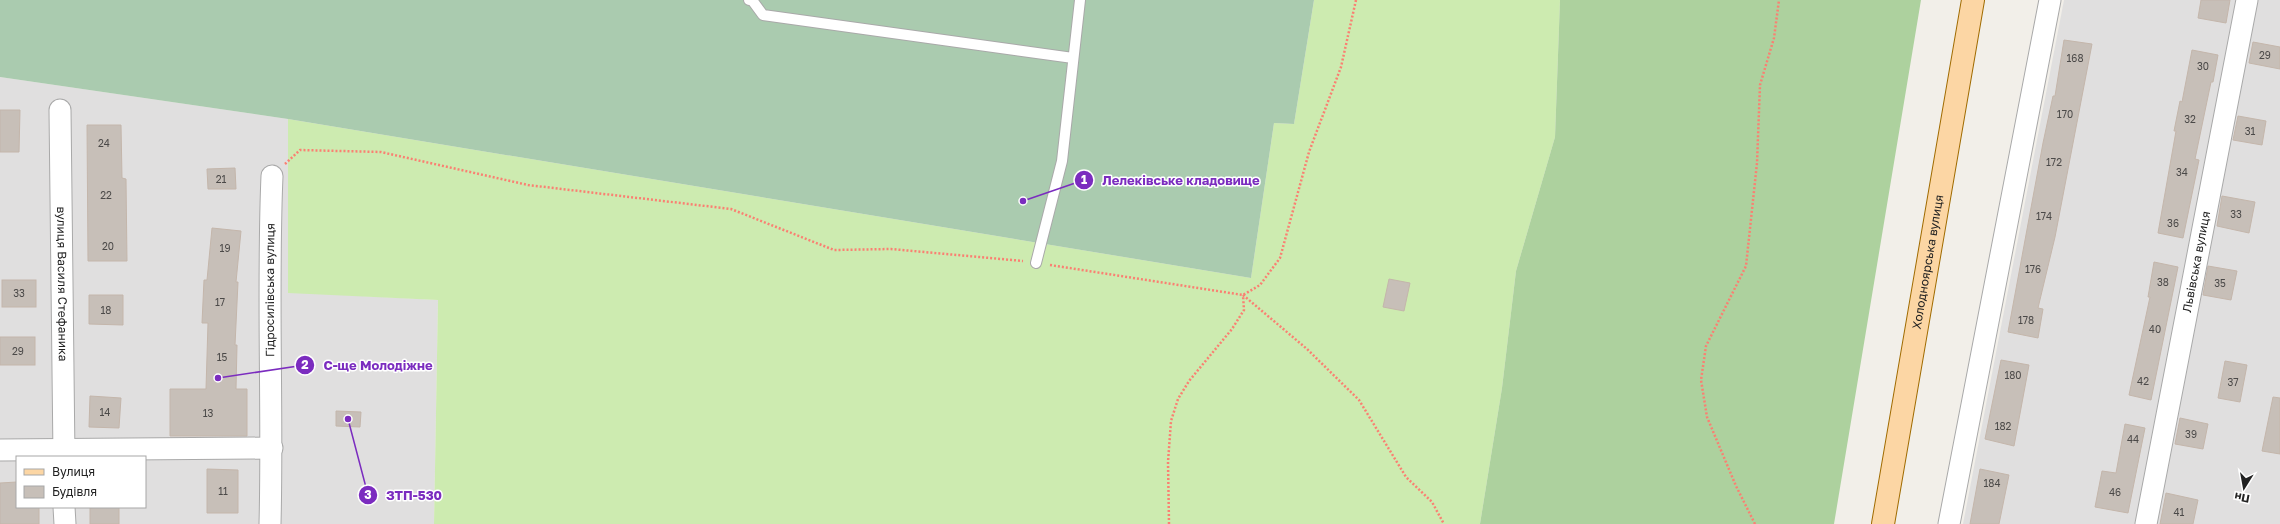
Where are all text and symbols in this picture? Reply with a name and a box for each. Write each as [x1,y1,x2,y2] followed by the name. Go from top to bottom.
[2259,49,2271,61] house number: 29
[2067,52,2084,64] house number: 168
[2197,60,2209,72] house number: 30
[2057,108,2073,120] house number: 170
[2184,113,2196,125] house number: 32
[2245,125,2255,137] house number: 31
[98,137,110,149] house number: 24
[2046,156,2062,168] house number: 172
[2176,166,2188,178] house number: 34
[1074,168,1267,193] callout: Лелеківське кладовище
[1081,172,1087,187] text: 1
[1102,172,1260,188] text: Лелеківське кладовище
[216,173,226,185] house number: 21
[100,189,112,201] house number: 22
[1909,193,1946,330] street label: Холодноярська вулиця
[54,206,71,362] street label: вулиця Василя Стефаника
[2230,208,2242,220] house number: 33
[2036,210,2052,222] house number: 174
[2179,210,2213,314] street label: Львівська вулиця
[2167,217,2179,229] house number: 36
[262,223,278,357] street label: Гідросилівська вулиця
[102,240,114,252] house number: 20
[220,242,230,254] house number: 19
[2025,263,2041,275] house number: 176
[2157,276,2169,288] house number: 38
[2214,277,2226,289] house number: 35
[13,287,25,299] house number: 33
[215,296,225,308] house number: 17
[101,304,111,316] house number: 18
[2018,314,2034,326] house number: 178
[2149,323,2161,335] house number: 40
[12,345,24,357] house number: 29
[217,351,228,363] house number: 15
[295,352,440,377] callout: С-ще Молодіжне
[301,357,309,372] text: 2
[323,357,433,373] text: С-ще Молодіжне
[2004,369,2022,381] house number: 180
[2137,375,2149,387] house number: 42
[2227,376,2239,388] house number: 37
[100,406,110,418] house number: 14
[203,407,213,419] house number: 13
[1995,420,2012,432] house number: 182
[2185,428,2197,440] house number: 39
[2127,433,2139,445] house number: 44
[16,456,146,508] legend
[52,464,95,479] text: Вулиця
[2224,468,2264,508] north arrow
[1983,477,2001,489] house number: 184
[358,483,450,508] callout: ЗТП-530
[52,484,97,499] text: Будівля
[218,485,228,497] house number: 11
[2109,486,2121,498] house number: 46
[364,487,372,502] text: 3
[386,487,442,503] text: ЗТП-530
[2233,490,2251,506] text: Пн
[2174,506,2185,518] house number: 41

